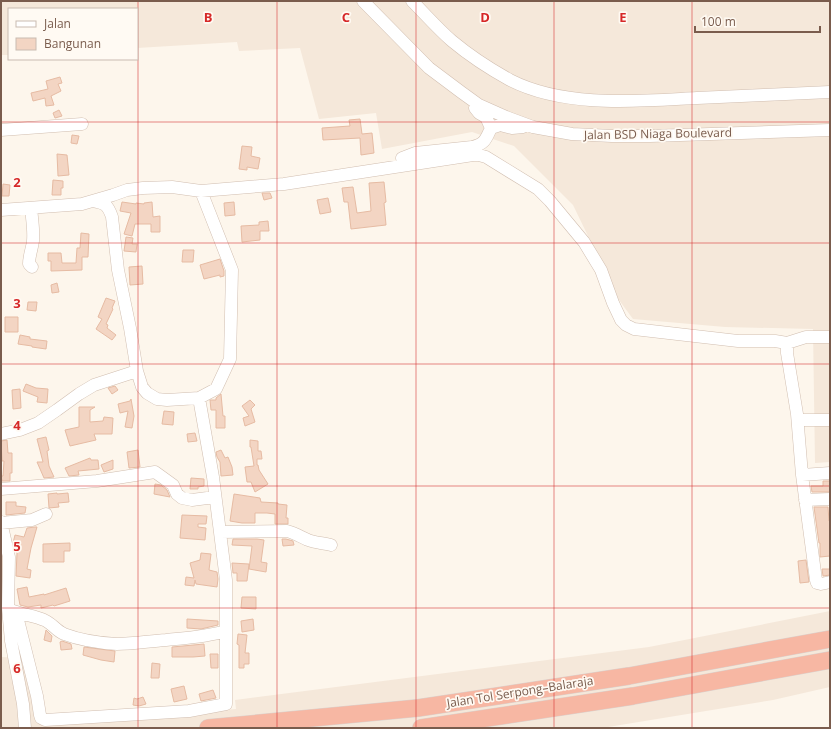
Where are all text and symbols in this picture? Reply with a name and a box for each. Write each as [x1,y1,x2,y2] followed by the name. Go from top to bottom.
[8,8,138,60] legend
[204,8,213,26] text: B
[342,8,350,26] text: C
[480,8,490,26] text: D
[619,8,627,26] text: E
[695,8,820,34] scale bar
[701,13,736,30] text: 100 m
[43,15,71,32] text: Jalan
[44,35,101,52] text: Bangunan
[583,124,732,143] street label: Jalan BSD Niaga Boulevard
[13,173,21,191] text: 2
[13,294,21,312] text: 3
[13,416,21,434] text: 4
[13,537,21,555] text: 5
[13,659,21,677] text: 6
[444,672,594,712] street label: Jalan Tol Serpong–Balaraja

